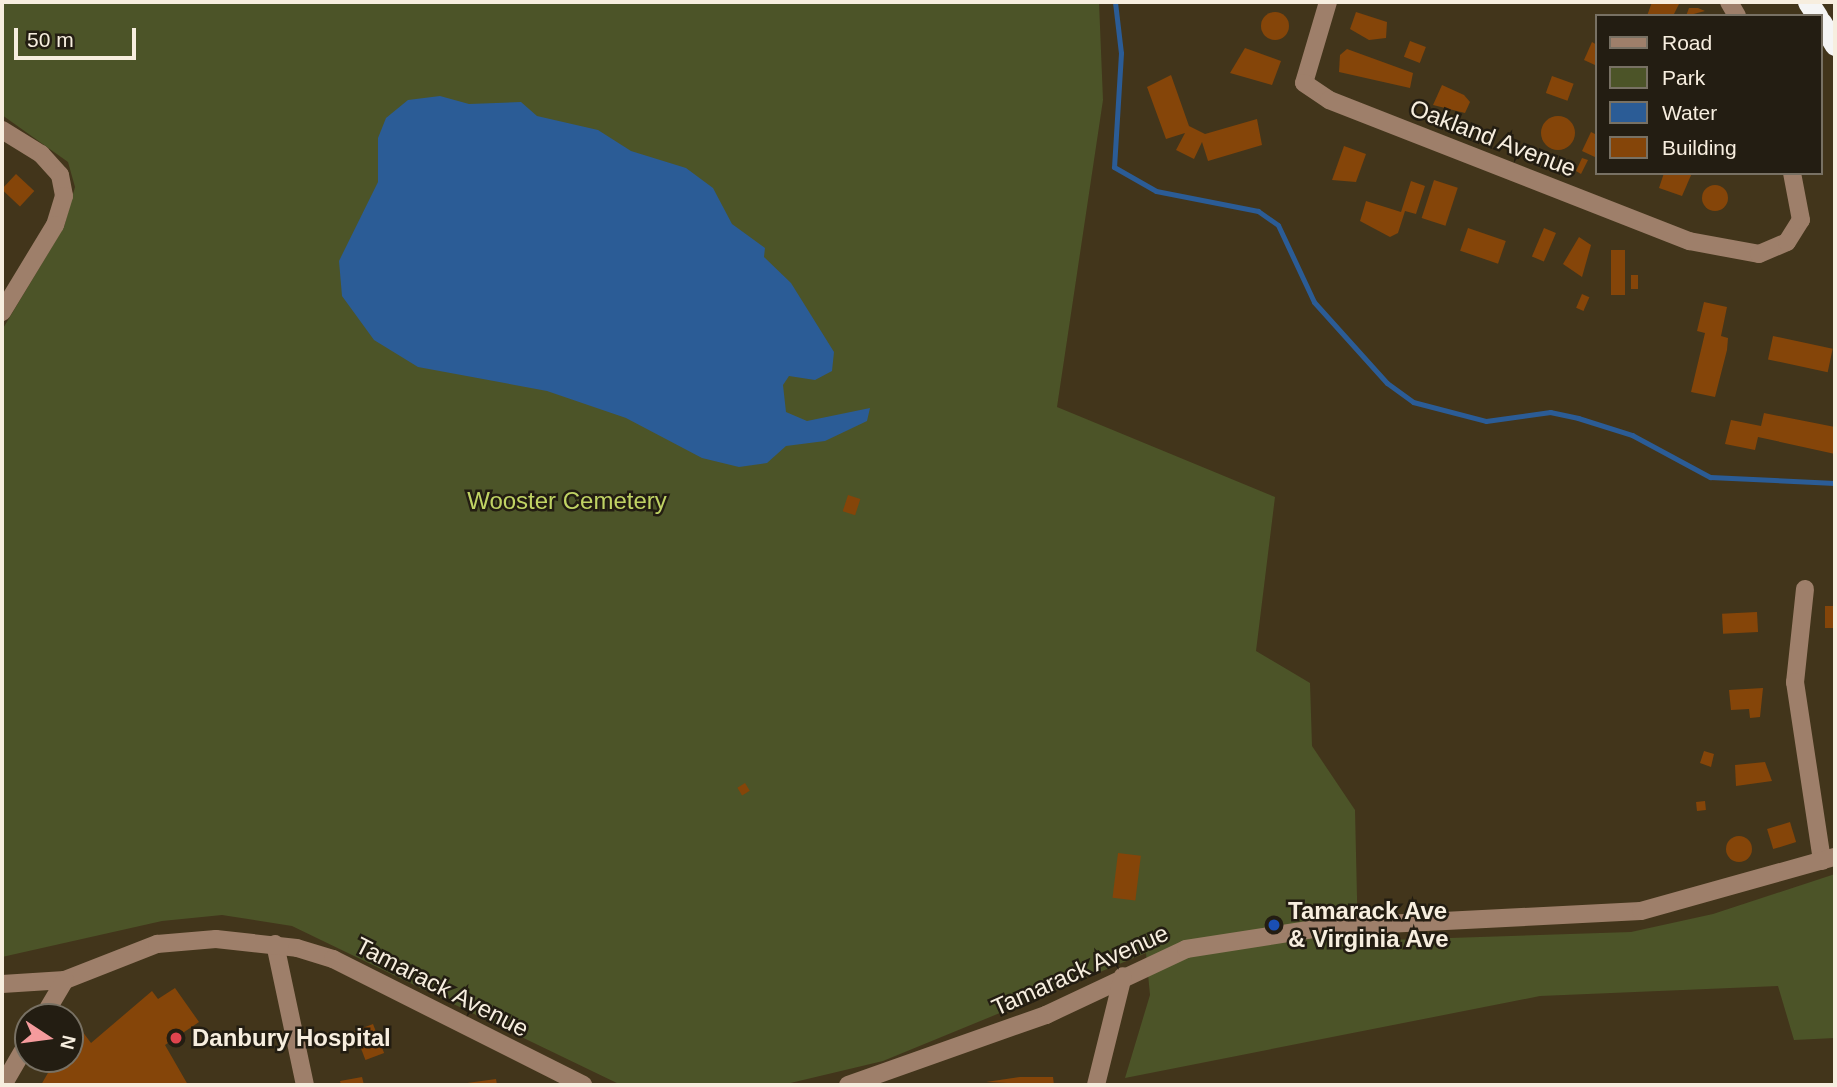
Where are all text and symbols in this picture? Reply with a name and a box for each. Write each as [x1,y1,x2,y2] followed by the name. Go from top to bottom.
[18,14,140,58] scale bar
[1596,14,1823,175] legend
[27,28,74,51] text: 50 m
[1662,31,1712,54] text: Road
[1662,66,1705,89] text: Park
[1405,93,1581,183] street label: Oakland Avenue
[1662,101,1717,124] text: Water
[1662,136,1737,159] text: Building
[467,487,667,515] park label: Wooster Cemetery
[1288,897,1449,953] place label: Tamarack Ave & Virginia Ave
[1266,917,1282,933] marker: Tamarack Ave & Virginia Ave
[987,918,1173,1022] street label: Tamarack Avenue
[350,931,534,1043] street label: Tamarack Avenue
[14,1003,84,1073] north arrow
[192,1024,391,1052] place label: Danbury Hospital
[166,1028,186,1048] marker: Danbury Hospital
[56,1033,80,1051] text: N

